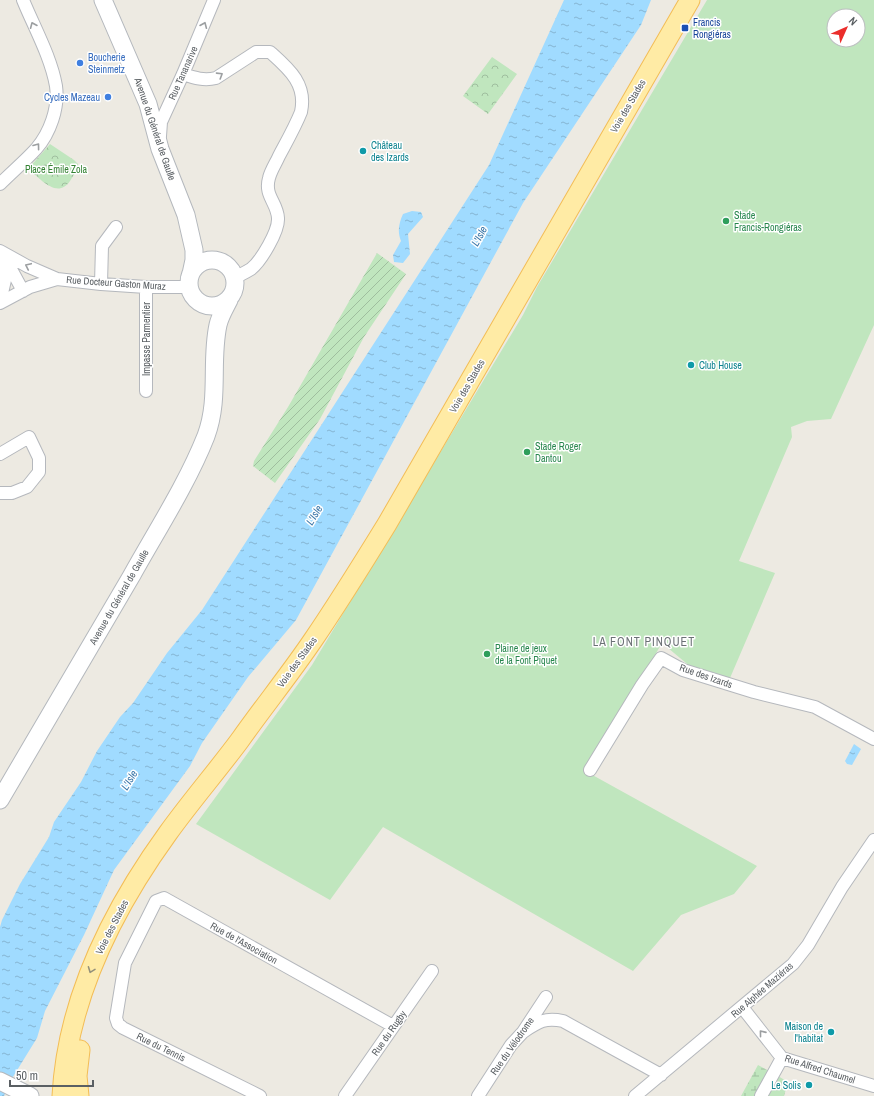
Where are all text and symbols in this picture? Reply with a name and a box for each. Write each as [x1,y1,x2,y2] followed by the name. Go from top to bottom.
[826,8,866,48] north arrow
[846,14,860,28] text: N
[693,16,731,41] place label: Francis Rongiéras
[30,21,38,28] one-way arrow
[199,22,207,29] one-way arrow
[680,23,690,33] marker: Francis Rongiéras
[165,44,201,102] street label: Rue Tananarive
[88,51,126,76] place label: Boucherie Steinmetz
[75,58,85,68] marker: Boucherie Steinmetz
[216,72,223,80] one-way arrow
[131,75,179,183] street label: Avenue du Général de Gaulle
[607,77,649,135] street label: Voie des Stades
[44,91,100,104] place label: Cycles Mazeau
[103,92,113,102] marker: Cycles Mazeau
[371,139,409,164] place label: Château des Izards
[32,143,40,150] one-way arrow
[358,146,368,156] marker: Château des Izards
[25,163,87,176] park label: Place Émile Zola
[734,209,802,234] place label: Stade Francis-Rongiéras
[721,216,731,226] marker: Stade Francis-Rongiéras
[468,224,490,248] water label: L'Isle
[25,263,33,271] one-way arrow
[66,273,166,293] street label: Rue Docteur Gaston Muraz
[140,302,153,376] street label: Impasse Parmentier
[446,357,488,415] street label: Voie des Stades
[699,359,742,372] place label: Club House
[686,360,696,370] marker: Club House
[535,440,581,465] place label: Stade Roger Dantou
[522,447,532,457] marker: Stade Roger Dantou
[303,502,325,528] water label: L'Isle
[86,547,152,648] street label: Avenue du Général de Gaulle
[274,634,320,690] street label: Voie des Stades
[593,634,695,650] district label: LA FONT PINQUET
[495,642,558,667] place label: Plaine de jeux de la Font Piquet
[482,649,492,659] marker: Plaine de jeux de la Font Piquet
[678,661,734,691] street label: Rue des Izards
[118,767,140,793] water label: L'Isle
[93,897,131,957] street label: Voie des Stades
[208,919,280,967] street label: Rue de l'Association
[728,959,796,1021] street label: Rue Alphée Maziéras
[88,966,96,973] one-way arrow
[369,1007,410,1058] street label: Rue du Rugby
[487,1014,537,1078] street label: Rue du Vélodrome
[785,1020,824,1045] place label: Maison de l'habitat
[826,1027,836,1037] marker: Maison de l'habitat
[134,1030,188,1064] street label: Rue du Tennis
[759,1030,766,1037] one-way arrow
[783,1051,857,1087] street label: Rue Alfred Chaumel
[10,1062,93,1088] scale bar
[16,1068,38,1084] text: 50 m
[771,1079,801,1092] place label: Le Solis
[804,1080,814,1090] marker: Le Solis

